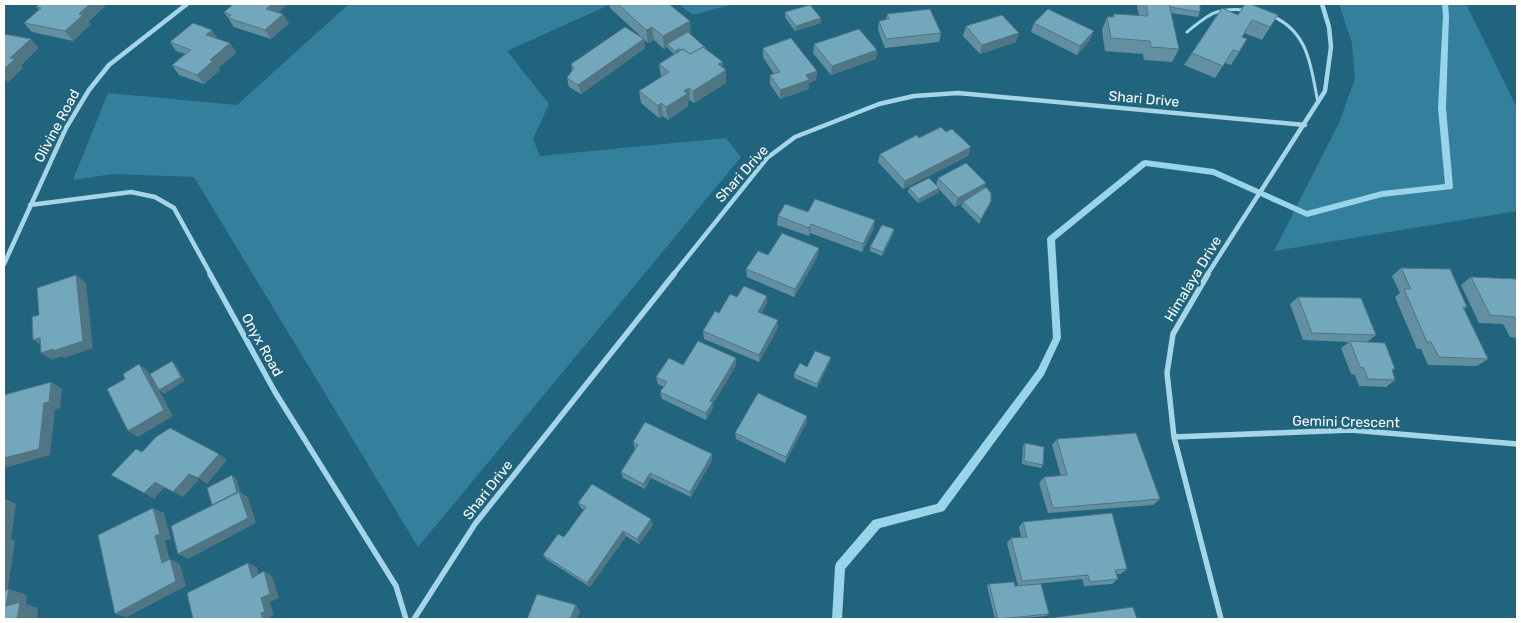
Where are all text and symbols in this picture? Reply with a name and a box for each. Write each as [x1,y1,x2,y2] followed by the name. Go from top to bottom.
[31,87,83,165] street label: Olivine Road
[1108,87,1180,111] street label: Shari Drive
[712,142,772,206] street label: Shari Drive
[1161,233,1225,325] street label: Himalaya Drive
[238,310,286,380] street label: Onyx Road
[1292,413,1400,431] street label: Gemini Crescent
[460,457,517,523] street label: Shari Drive

